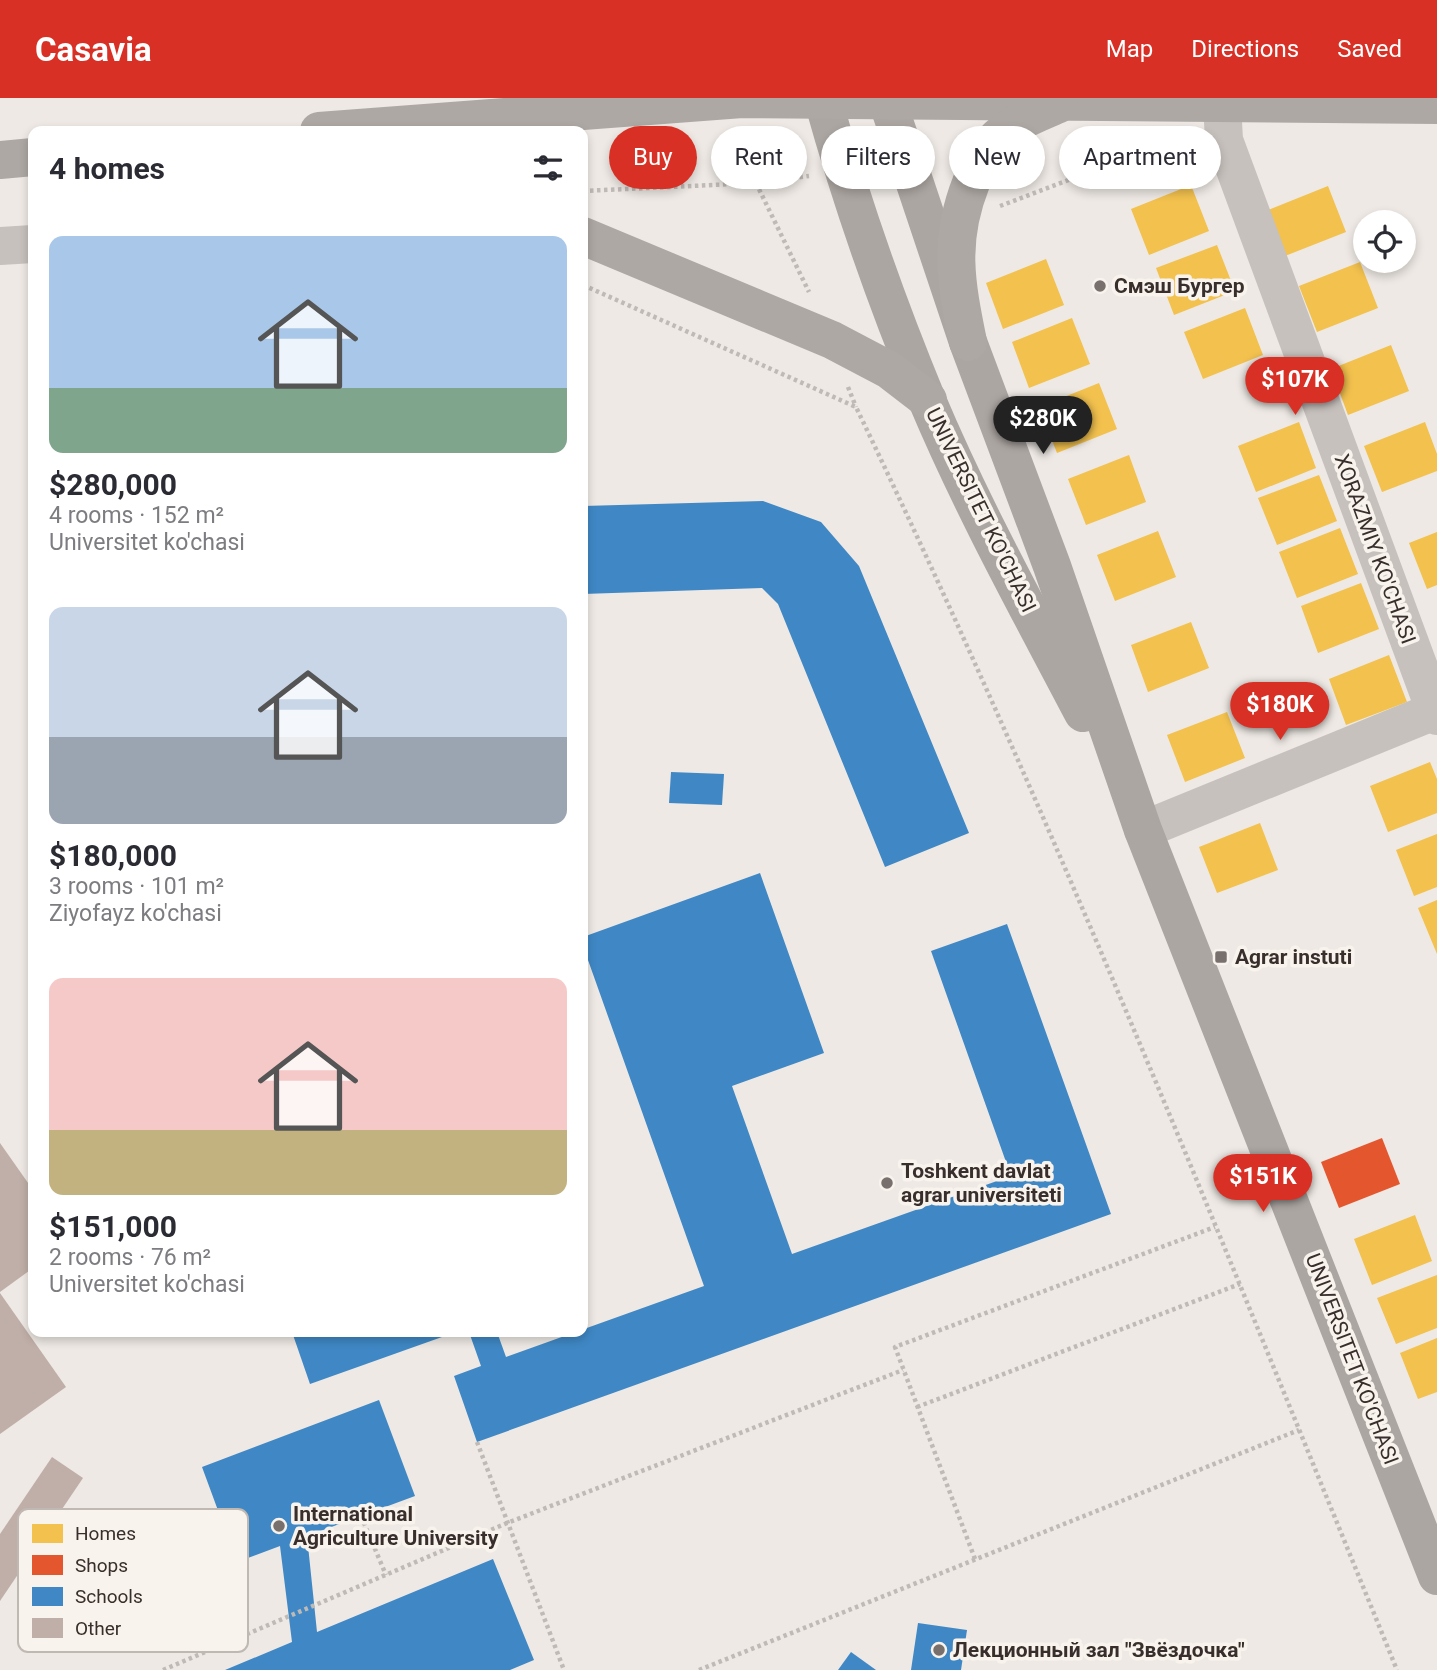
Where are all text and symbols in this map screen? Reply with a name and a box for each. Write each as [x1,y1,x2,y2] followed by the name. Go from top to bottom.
[35,30,152,69] text: Casavia
[1106,35,1153,63] text: Map
[1191,35,1299,63] text: Directions
[1337,35,1402,63] text: Saved
[609,126,697,189] chip: Buy
[711,126,807,189] chip: Rent
[821,126,935,189] chip: Filters
[949,126,1045,189] chip: New
[1059,126,1221,189] chip: Apartment
[529,149,567,187] icon: filters
[49,151,165,186] text: 4 homes
[1353,210,1416,273] map controls
[1353,210,1416,273] button: locate
[1114,274,1245,298] place label: Смэш Бургер
[1092,278,1108,294] marker: Смэш Бургер
[245,281,371,407] icon: home
[1246,358,1344,417] pin: $107K
[1261,366,1329,393] text: $107K
[994,396,1092,456] pin: $280K
[921,404,1041,616] street label: UNIVERSITET KO'CHASI
[1009,405,1077,432] text: $280K
[1330,451,1420,647] street label: XORAZMIY KO'CHASI
[49,467,177,502] text: $280,000
[49,502,224,529] text: 4 rooms · 152 m²
[49,529,245,556] text: Universitet ko'chasi
[245,652,371,778] icon: home
[1231,682,1329,742] pin: $180K
[1246,691,1314,718] text: $180K
[49,838,177,873] text: $180,000
[49,873,224,900] text: 3 rooms · 101 m²
[49,900,222,927] text: Ziyofayz ko'chasi
[1235,945,1352,969] place label: Agrar instuti
[1213,949,1229,965] marker: Agrar instuti
[245,1023,371,1149] icon: home
[1214,1154,1312,1214] pin: $151K
[901,1159,1062,1207] place label: Toshkent davlat agrar universiteti
[1229,1163,1297,1190] text: $151K
[879,1175,895,1191] marker: Toshkent davlat agrar universiteti
[49,1209,177,1244] text: $151,000
[49,1244,211,1271] text: 2 rooms · 76 m²
[1301,1250,1403,1468] street label: UNIVERSITET KO'CHASI
[49,1271,245,1298] text: Universitet ko'chasi
[293,1502,499,1550] place label: International Agriculture University
[18,1509,248,1652] legend
[271,1518,287,1534] marker: International Agriculture University
[75,1522,136,1545] text: Homes
[75,1554,128,1577] text: Shops
[75,1585,143,1608] text: Schools
[75,1617,122,1640] text: Other
[953,1638,1245,1662] place label: Лекционный зал "Звёздочка"
[931,1642,947,1658] marker: Лекционный зал "Звёздочка"

